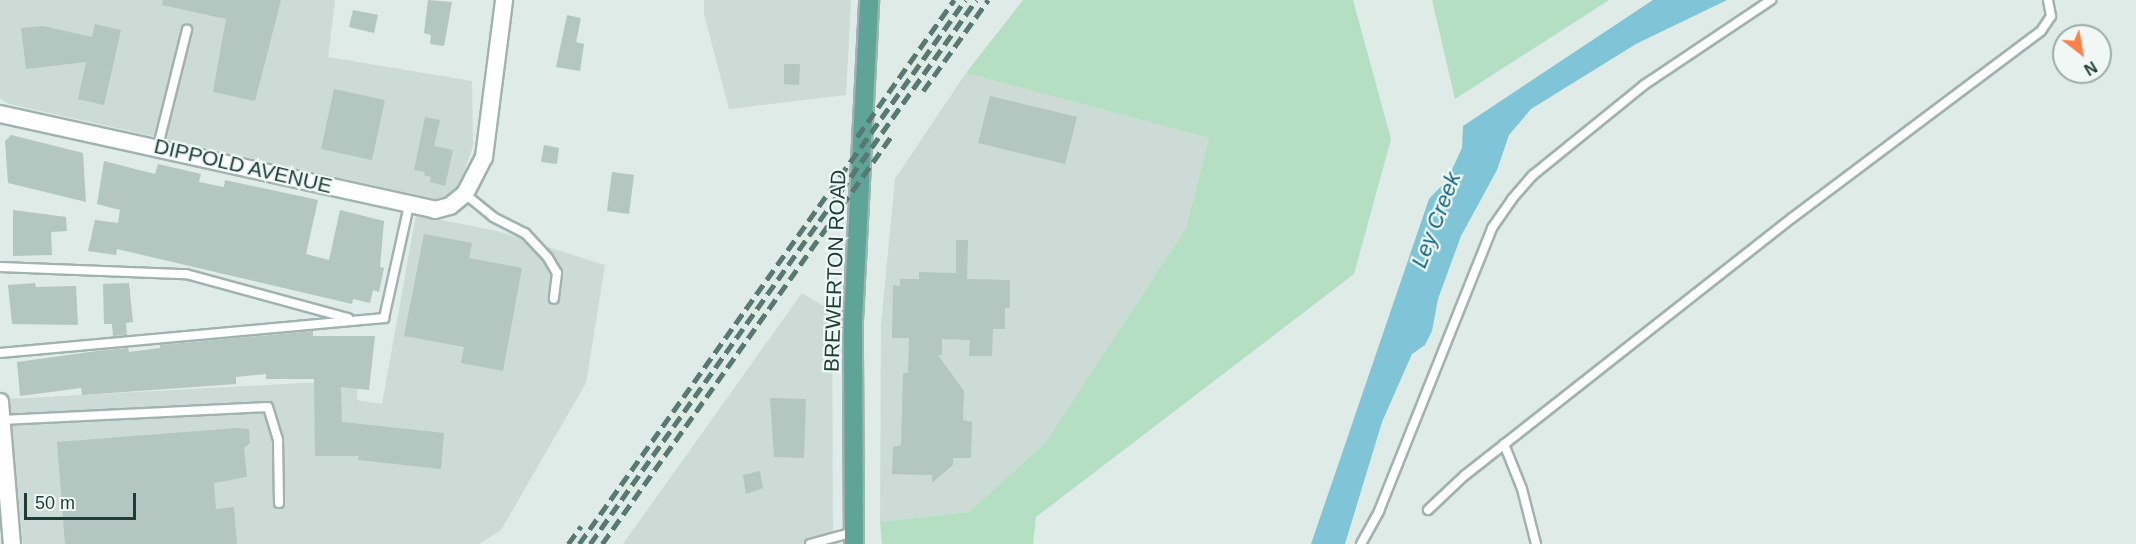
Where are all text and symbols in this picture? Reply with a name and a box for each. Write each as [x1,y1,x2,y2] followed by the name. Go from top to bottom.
[2052,24,2112,84] north arrow
[2081,58,2100,78] text: N
[151,133,335,199] street label: DIPPOLD AVENUE
[1406,168,1466,272] water label: Ley Creek
[819,169,851,373] street label: BREWERTON ROAD
[27,481,140,519] scale bar
[35,493,75,513] text: 50 m

